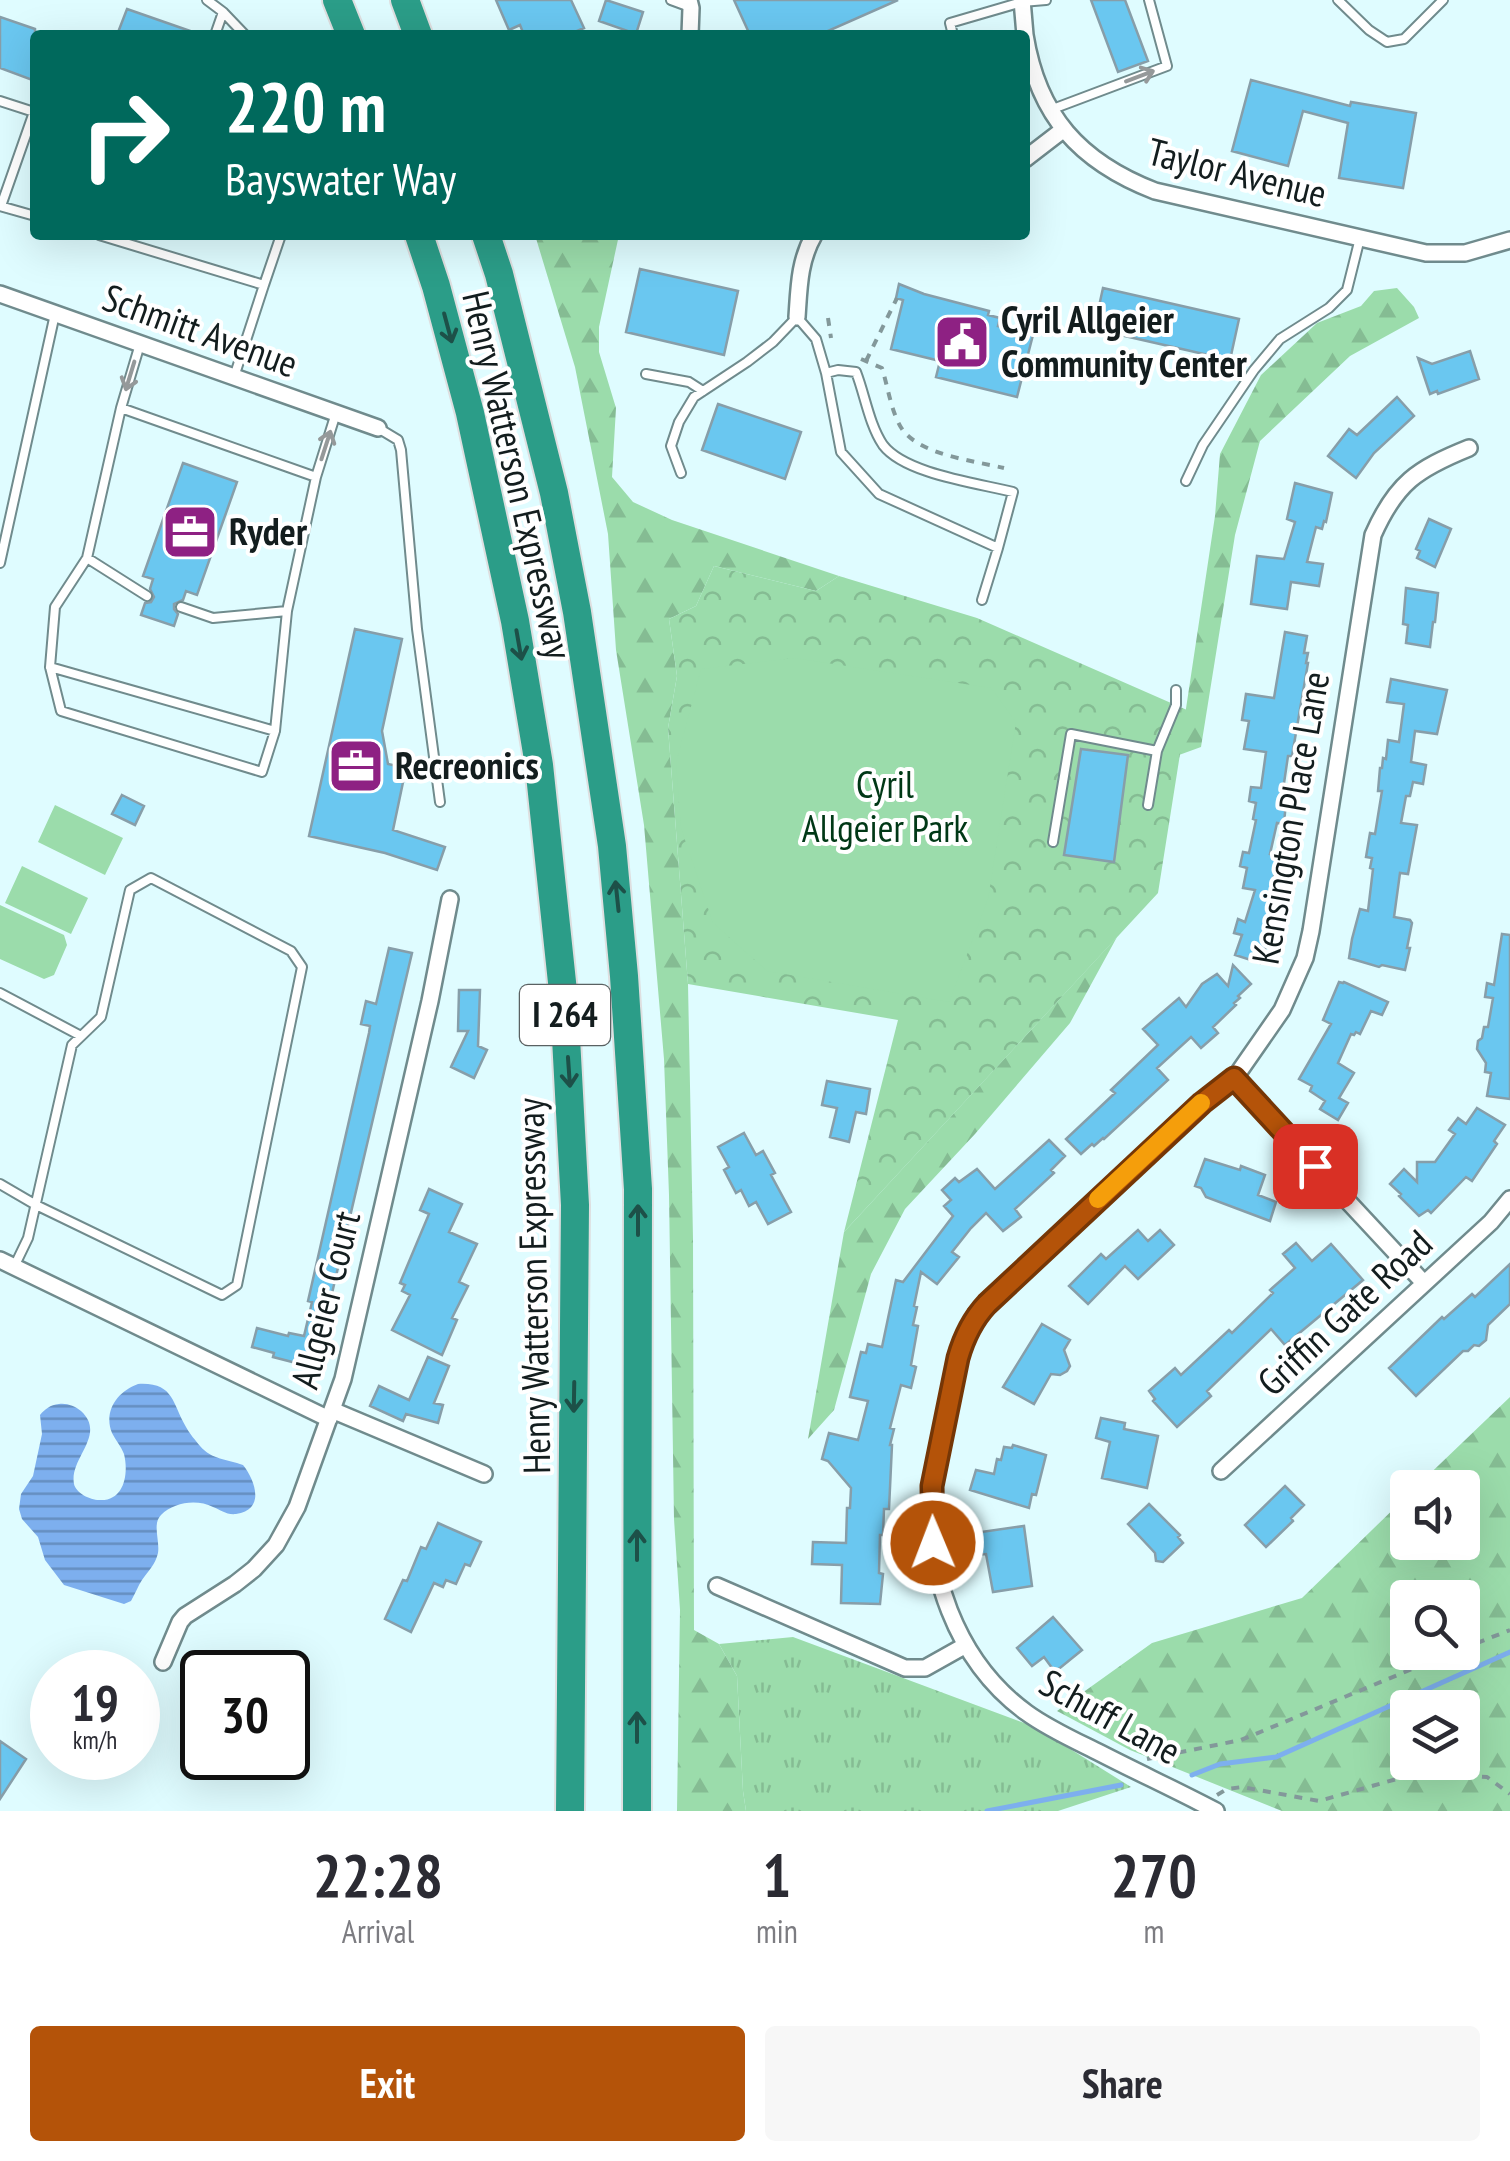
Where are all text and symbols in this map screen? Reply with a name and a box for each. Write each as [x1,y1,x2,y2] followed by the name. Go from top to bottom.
[225,61,386,151] text: 220 m
[1125,65,1155,83] one-way arrow
[60,70,190,200] icon: right
[1143,126,1332,217] street label: Taylor Avenue
[225,149,456,207] text: Bayswater Way
[97,272,305,387] street label: Schmitt Avenue
[452,286,585,664] street label: Henry Watterson Expressway
[1001,294,1248,387] place label: Cyril Allgeier Community Center
[439,312,458,343] one-way arrow
[932,312,992,372] public building icon: Cyril Allgeier Community Center
[120,360,138,391] one-way arrow
[319,430,337,462] one-way arrow
[160,502,220,562] office icon: Ryder
[229,506,308,555] place label: Ryder
[510,628,529,661] one-way arrow
[1240,668,1339,968] street label: Kensington Place Lane
[326,736,386,796] office icon: Recreonics
[395,740,539,789] place label: Recreonics
[802,759,969,852] park label: Cyril Allgeier Park
[607,880,626,912] one-way arrow
[520,985,610,1045] road number: I 264
[560,1055,579,1088] one-way arrow
[505,1097,560,1474] street label: Henry Watterson Expressway
[1273,1124,1358,1209] pin
[1288,1139,1343,1194] icon: arrive
[279,1205,370,1393] street label: Allgeier Court
[628,1205,648,1238] one-way arrow
[1246,1219,1442,1405] street label: Griffin Gate Road
[565,1380,584,1412] one-way arrow
[1390,1470,1480,1780] map controls
[1390,1470,1480,1560] button: sound
[881,1491,985,1595] position arrow
[628,1530,646,1562] one-way arrow
[1390,1580,1480,1670] button: search
[180,1650,310,1780] speed limit sign: 30
[1032,1657,1190,1774] street label: Schuff Lane
[71,1670,119,1735] text: 19
[1390,1690,1480,1780] button: layers
[628,1711,646,1744] one-way arrow
[73,1724,117,1756] text: km/h
[313,1836,443,1914] text: 22:28
[763,1836,791,1914] text: 1
[1111,1836,1197,1914] text: 270
[342,1910,414,1952] text: Arrival
[756,1910,798,1952] text: min
[1143,1910,1164,1952] text: m
[30,2026,745,2141] button: Exit
[765,2026,1480,2141] button: Share

